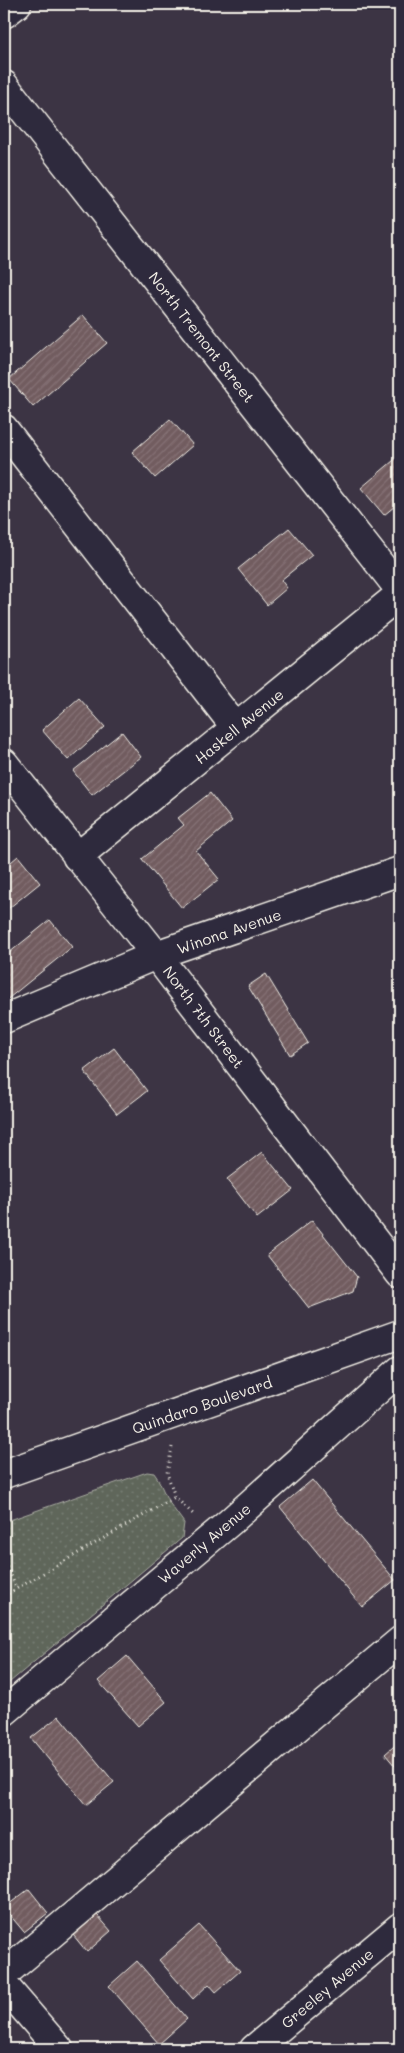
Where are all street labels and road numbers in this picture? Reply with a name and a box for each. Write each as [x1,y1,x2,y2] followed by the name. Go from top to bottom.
[145,267,259,407] street label: North Tremont Street
[190,684,288,768] street label: Haskell Avenue
[174,904,284,958] street label: Winona Avenue
[159,962,249,1072] street label: North 7th Street
[129,1372,275,1438] street label: Quindaro Boulevard
[153,1498,255,1588] street label: Waverly Avenue
[277,1943,377,2033] street label: Greeley Avenue

